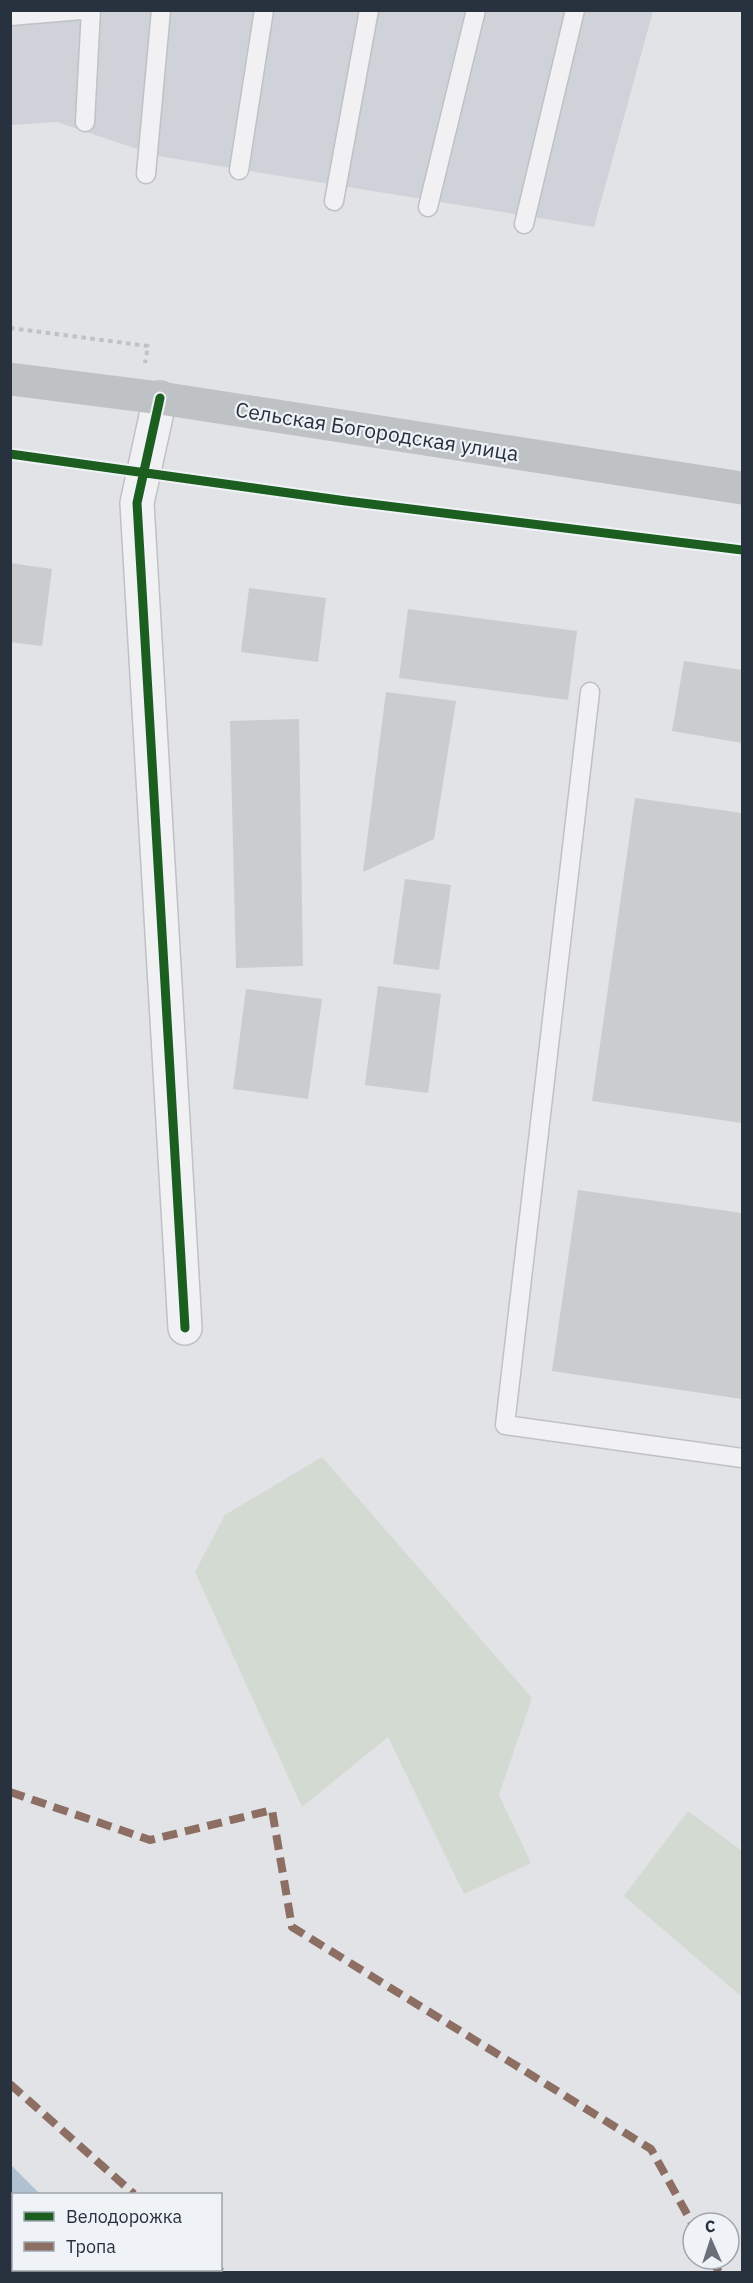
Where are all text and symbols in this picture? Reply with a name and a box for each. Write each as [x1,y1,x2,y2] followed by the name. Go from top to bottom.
[234,395,521,467] street label: Сельская Богородская улица
[12,2193,222,2271] legend
[66,2205,182,2228] text: Велодорожка
[681,2211,741,2271] north arrow
[704,2216,716,2236] text: С
[66,2235,116,2258] text: Тропа

